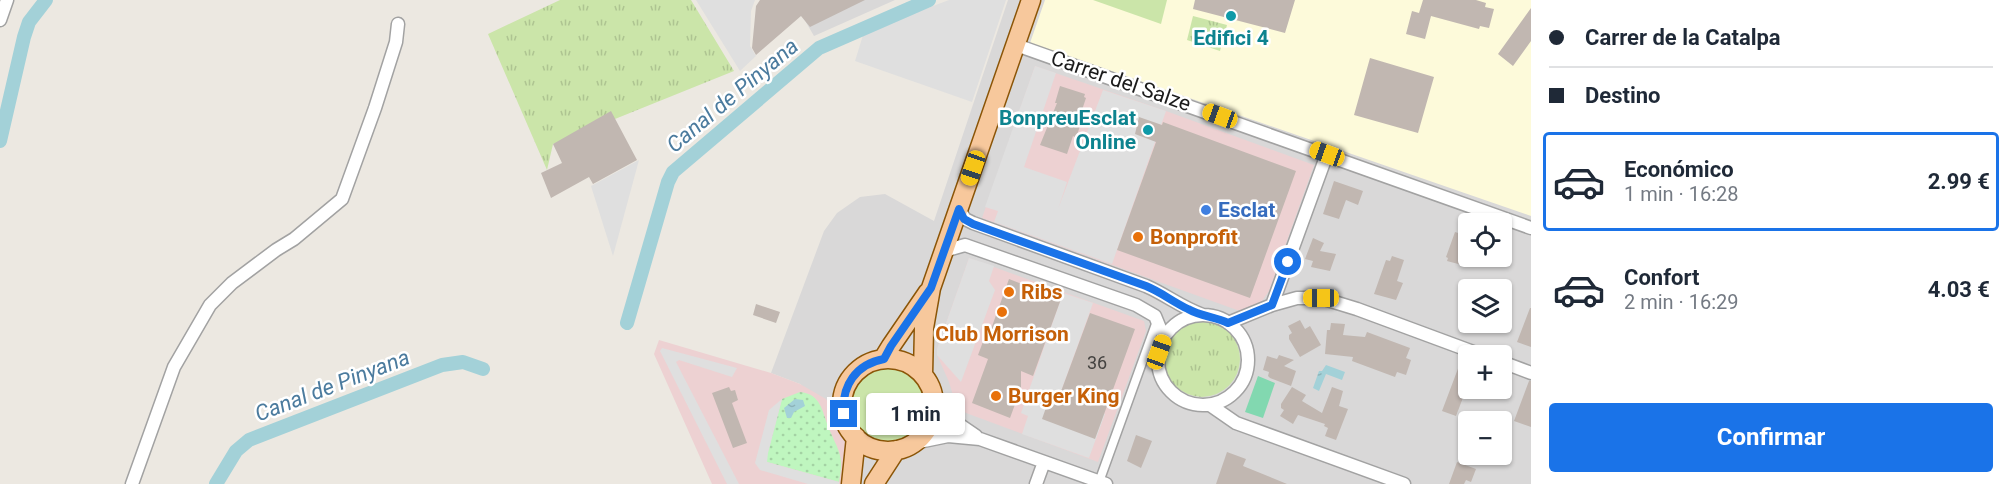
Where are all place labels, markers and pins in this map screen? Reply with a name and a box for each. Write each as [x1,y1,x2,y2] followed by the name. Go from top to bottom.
[1224,9,1238,23] marker: Edifici 4
[1193,26,1269,50] place label: Edifici 4
[999,106,1136,154] place label: BonpreuEsclat Online
[1141,123,1155,137] marker: BonpreuEsclat Online
[1218,198,1275,222] place label: Esclat
[1199,203,1213,217] marker: Esclat
[1150,225,1238,249] place label: Bonprofit
[1131,230,1145,244] marker: Bonprofit
[1021,280,1063,304] place label: Ribs
[1002,285,1016,299] marker: Ribs
[995,305,1009,319] marker: Club Morrison
[935,322,1069,346] place label: Club Morrison
[1008,384,1120,408] place label: Burger King
[989,389,1003,403] marker: Burger King

